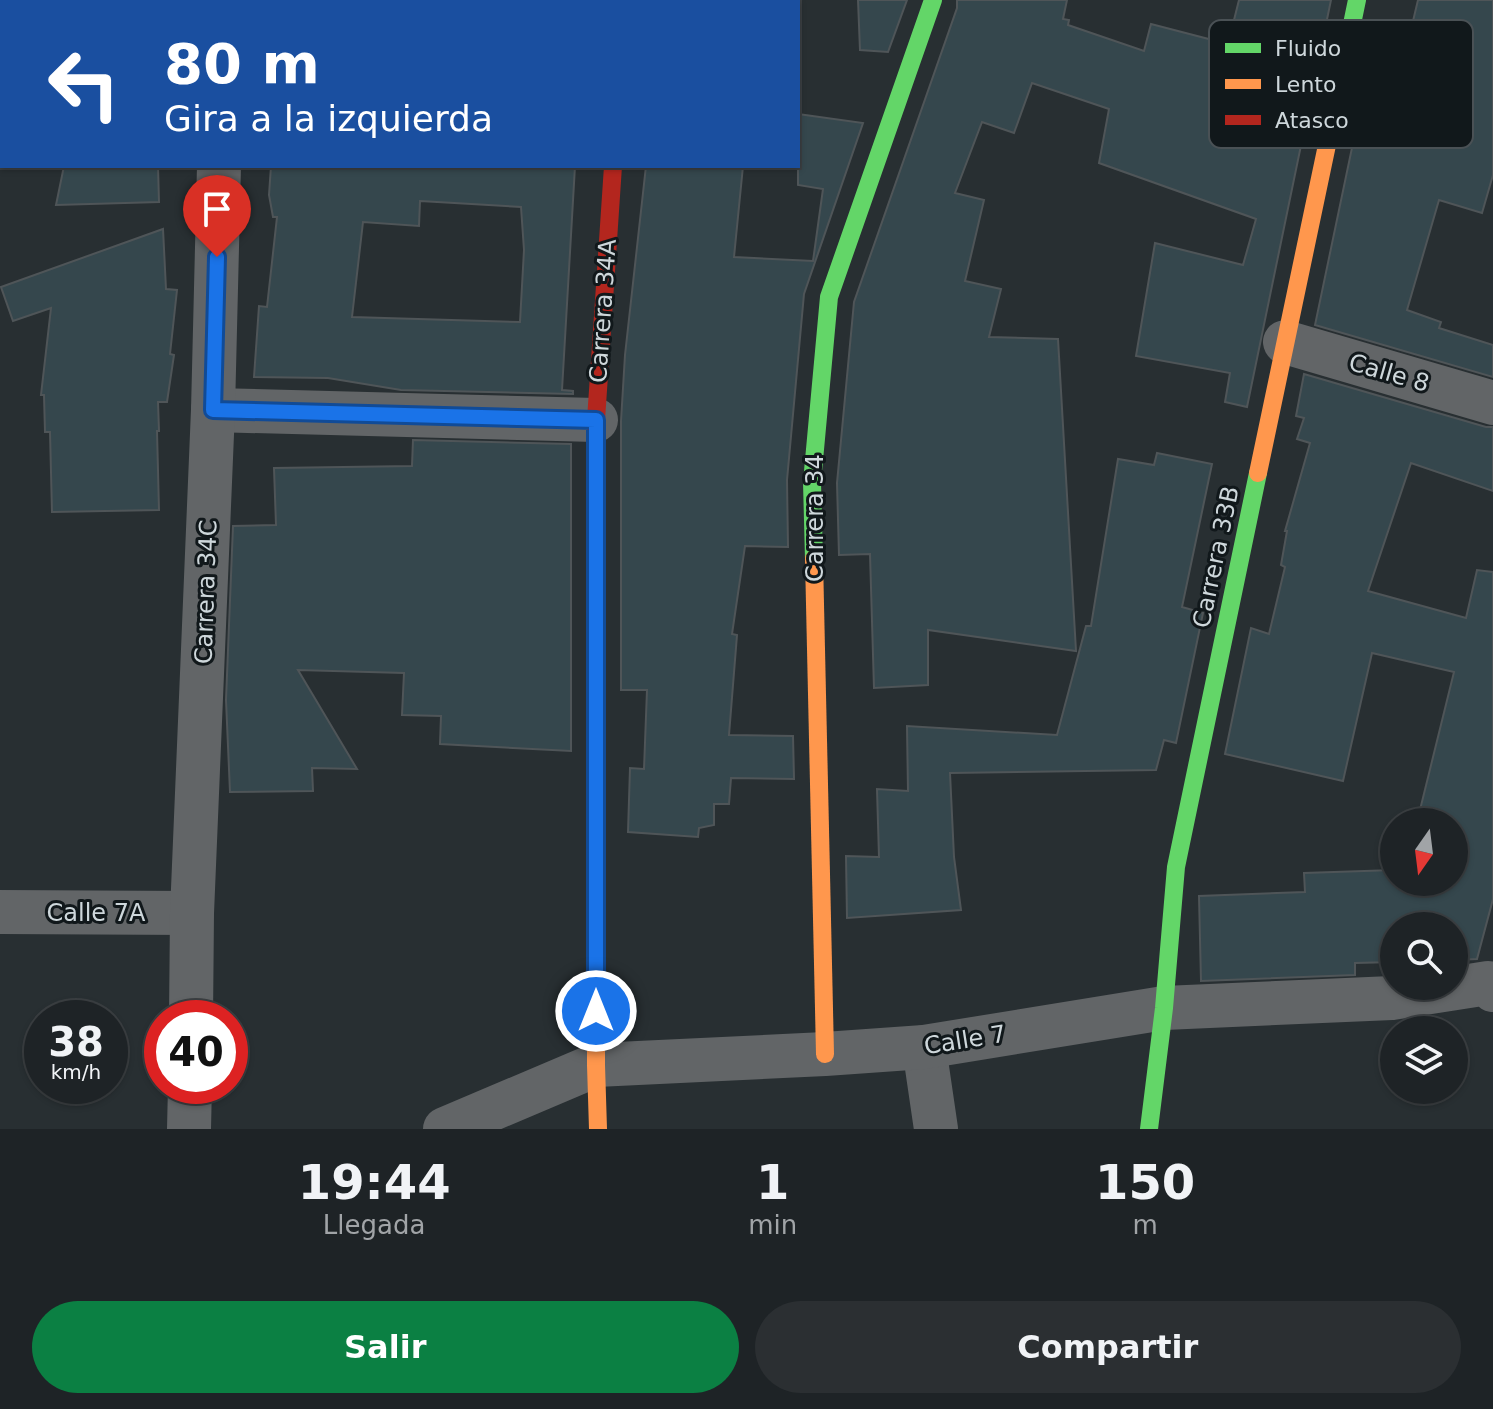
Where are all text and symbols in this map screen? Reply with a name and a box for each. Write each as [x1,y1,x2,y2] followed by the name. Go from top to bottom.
[1209,20,1473,148] legend
[164,31,320,96] text: 80 m
[32,32,136,136] icon: left
[1275,36,1341,61] text: Fluido
[1275,72,1336,97] text: Lento
[164,98,493,139] text: Gira a la izquierda
[1275,108,1349,133] text: Atasco
[183,175,251,257] pin
[195,187,239,231] icon: arrive
[584,238,622,384] street label: Carrera 34A
[1346,348,1432,398] street label: Calle 8
[801,454,829,582] street label: Carrera 34
[1187,484,1245,630] street label: Carrera 33B
[189,519,223,665] street label: Carrera 34C
[1380,808,1468,896] north arrow
[1380,808,1468,1104] map controls
[47,899,146,927] street label: Calle 7A
[1380,912,1468,1000] button: search
[554,969,638,1053] position arrow
[144,1000,248,1104] speed limit sign: 40
[1380,1016,1468,1104] button: layers
[48,1019,104,1065] text: 38
[922,1020,1008,1060] street label: Calle 7
[51,1060,101,1084] text: km/h
[298,1154,451,1210] text: 19:44
[756,1154,789,1210] text: 1
[1095,1154,1195,1210] text: 150
[323,1210,425,1240] text: Llegada
[748,1210,797,1240] text: min
[1132,1210,1158,1240] text: m
[32,1301,739,1393] button: Salir
[755,1301,1461,1393] button: Compartir

